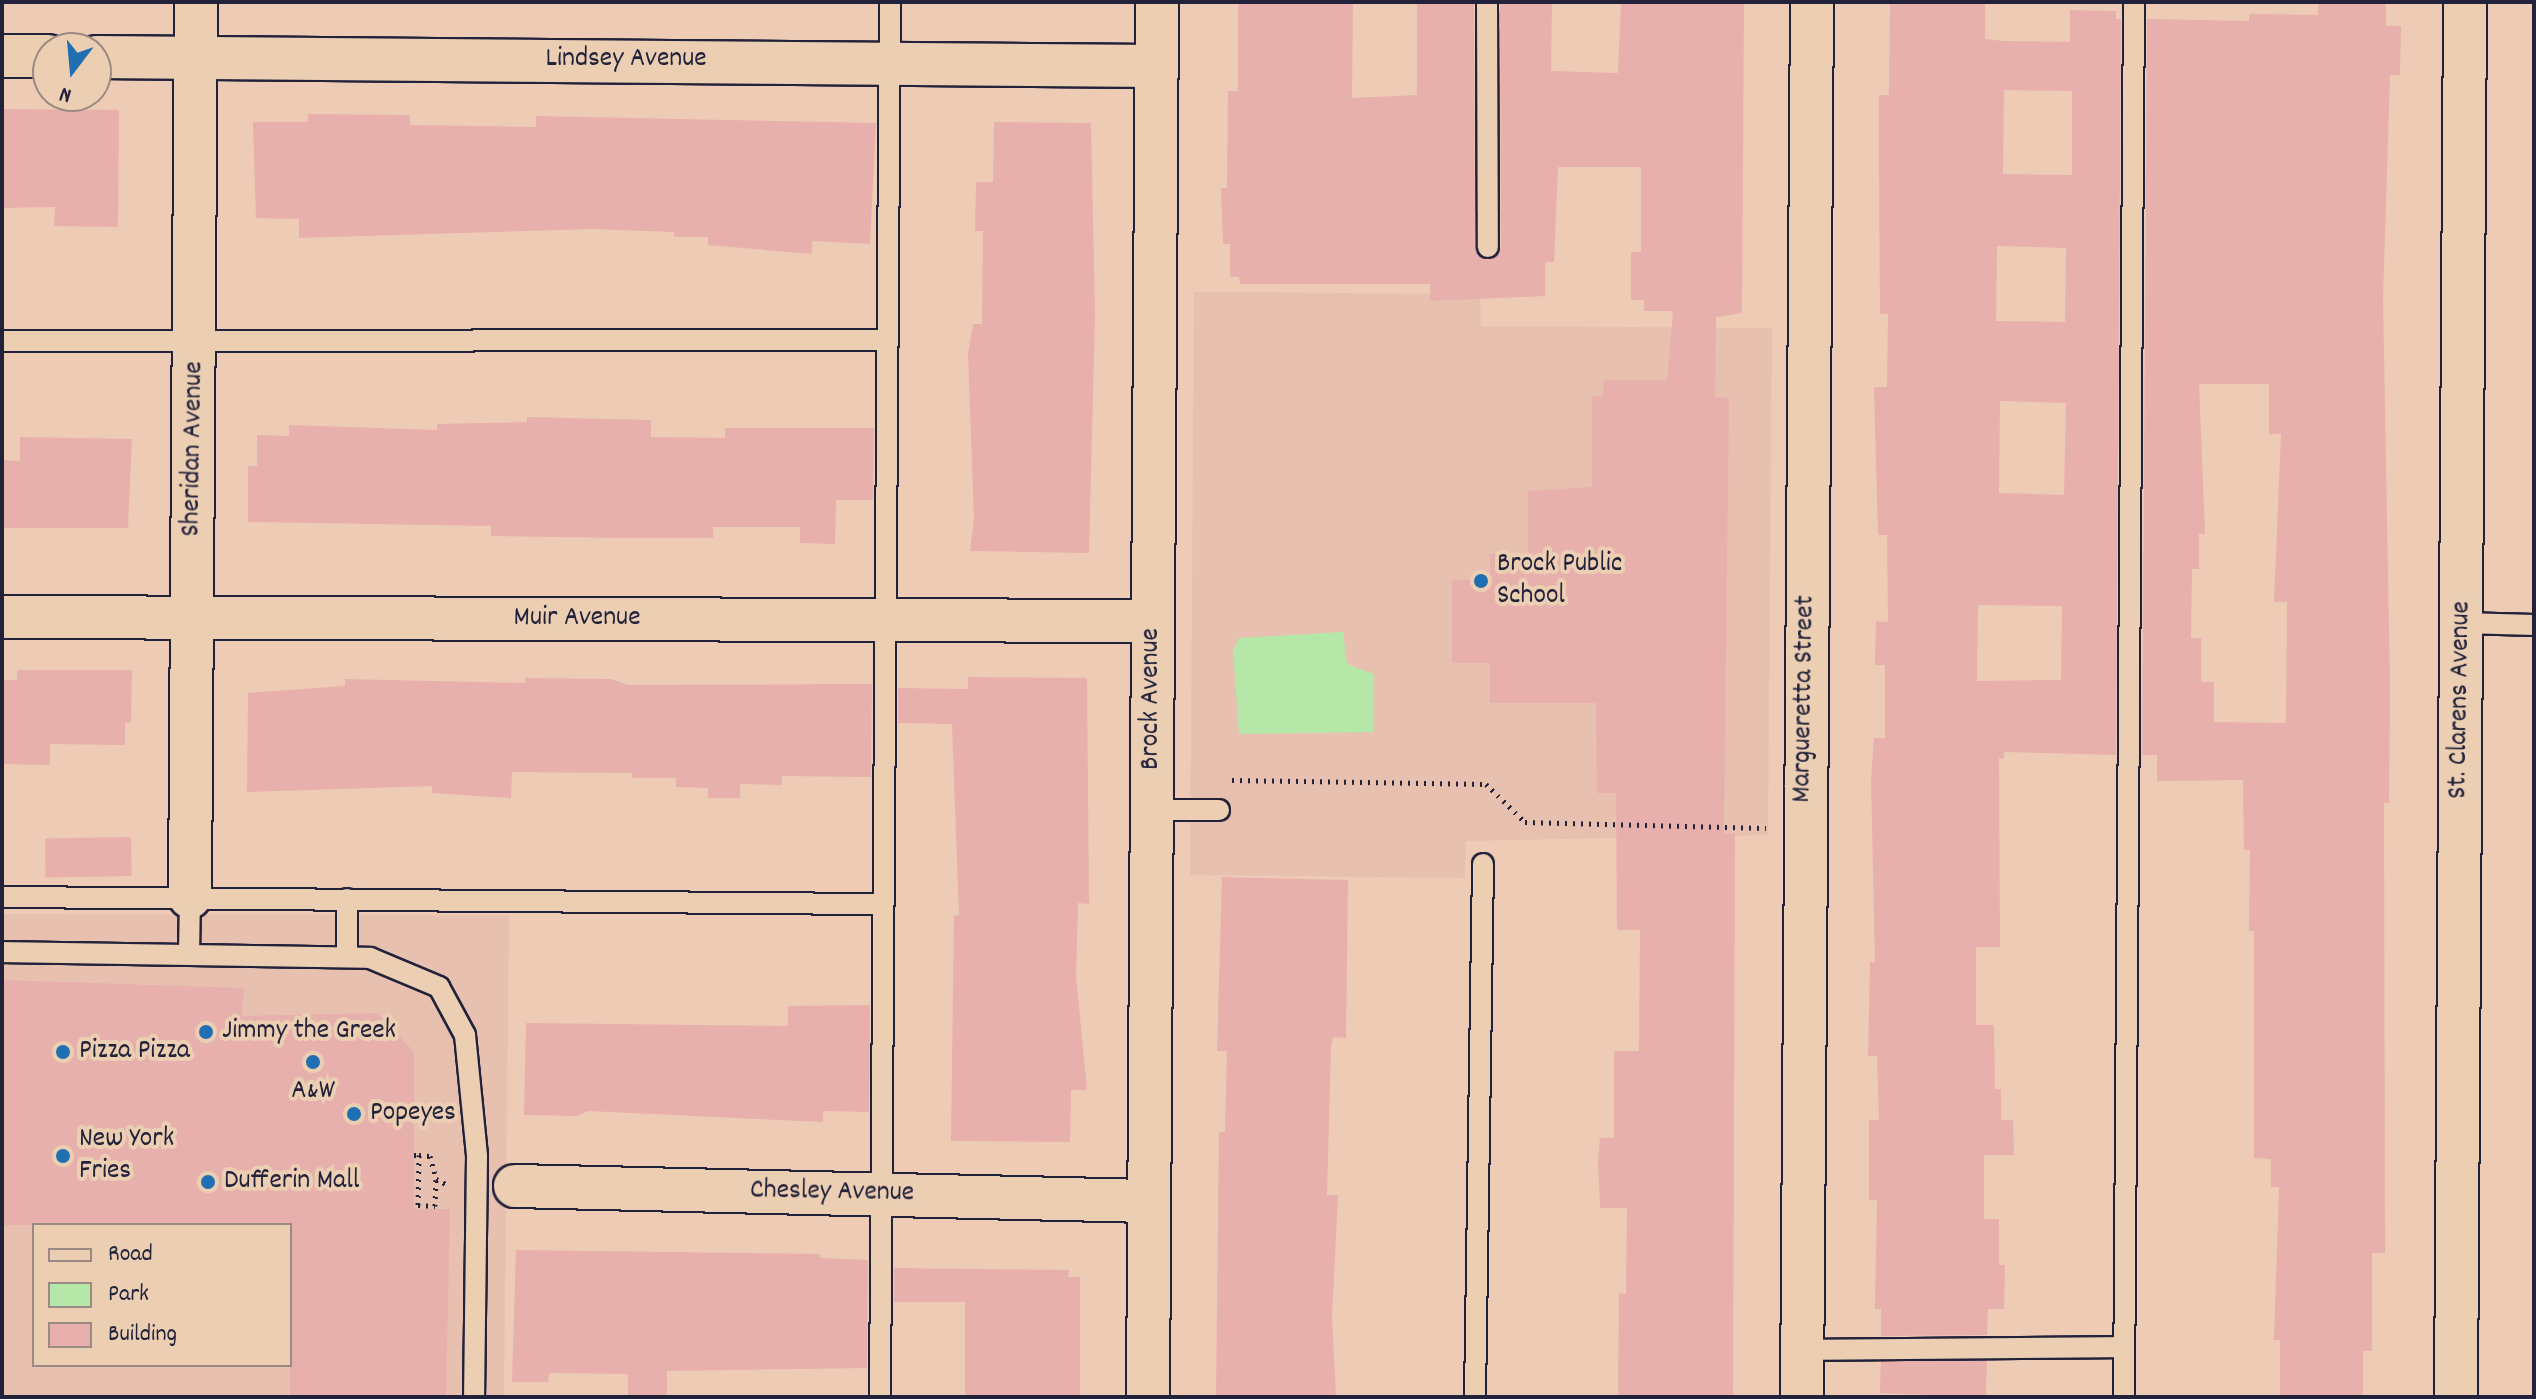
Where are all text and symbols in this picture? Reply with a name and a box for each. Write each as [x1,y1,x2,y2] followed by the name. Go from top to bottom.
[32,32,112,112] north arrow
[545,43,707,77] street label: Lindsey Avenue
[56,77,75,110] text: N
[176,361,212,537] street label: Sheridan Avenue
[1497,548,1622,614] place label: Brock Public School
[1472,572,1490,590] marker: Brock Public School
[1786,595,1824,803] street label: Margueretta Street
[2442,601,2480,799] street label: St. Clarens Avenue
[513,602,641,636] street label: Muir Avenue
[1135,628,1169,770] street label: Brock Avenue
[222,1015,396,1049] place label: Jimmy the Greek
[197,1023,215,1041] marker: Jimmy the Greek
[79,1035,190,1069] place label: Pizza Pizza
[54,1043,72,1061] marker: Pizza Pizza
[304,1053,322,1071] marker: A&W
[291,1075,335,1109] place label: A&W
[370,1097,456,1131] place label: Popeyes
[345,1105,363,1123] marker: Popeyes
[79,1123,174,1189] place label: New York Fries
[54,1147,72,1165] marker: New York Fries
[224,1165,360,1199] place label: Dufferin Mall
[199,1173,217,1191] marker: Dufferin Mall
[750,1175,914,1211] street label: Chesley Avenue
[32,1223,292,1367] legend
[108,1238,153,1272] text: Road
[108,1278,149,1312] text: Park
[108,1318,177,1352] text: Building

